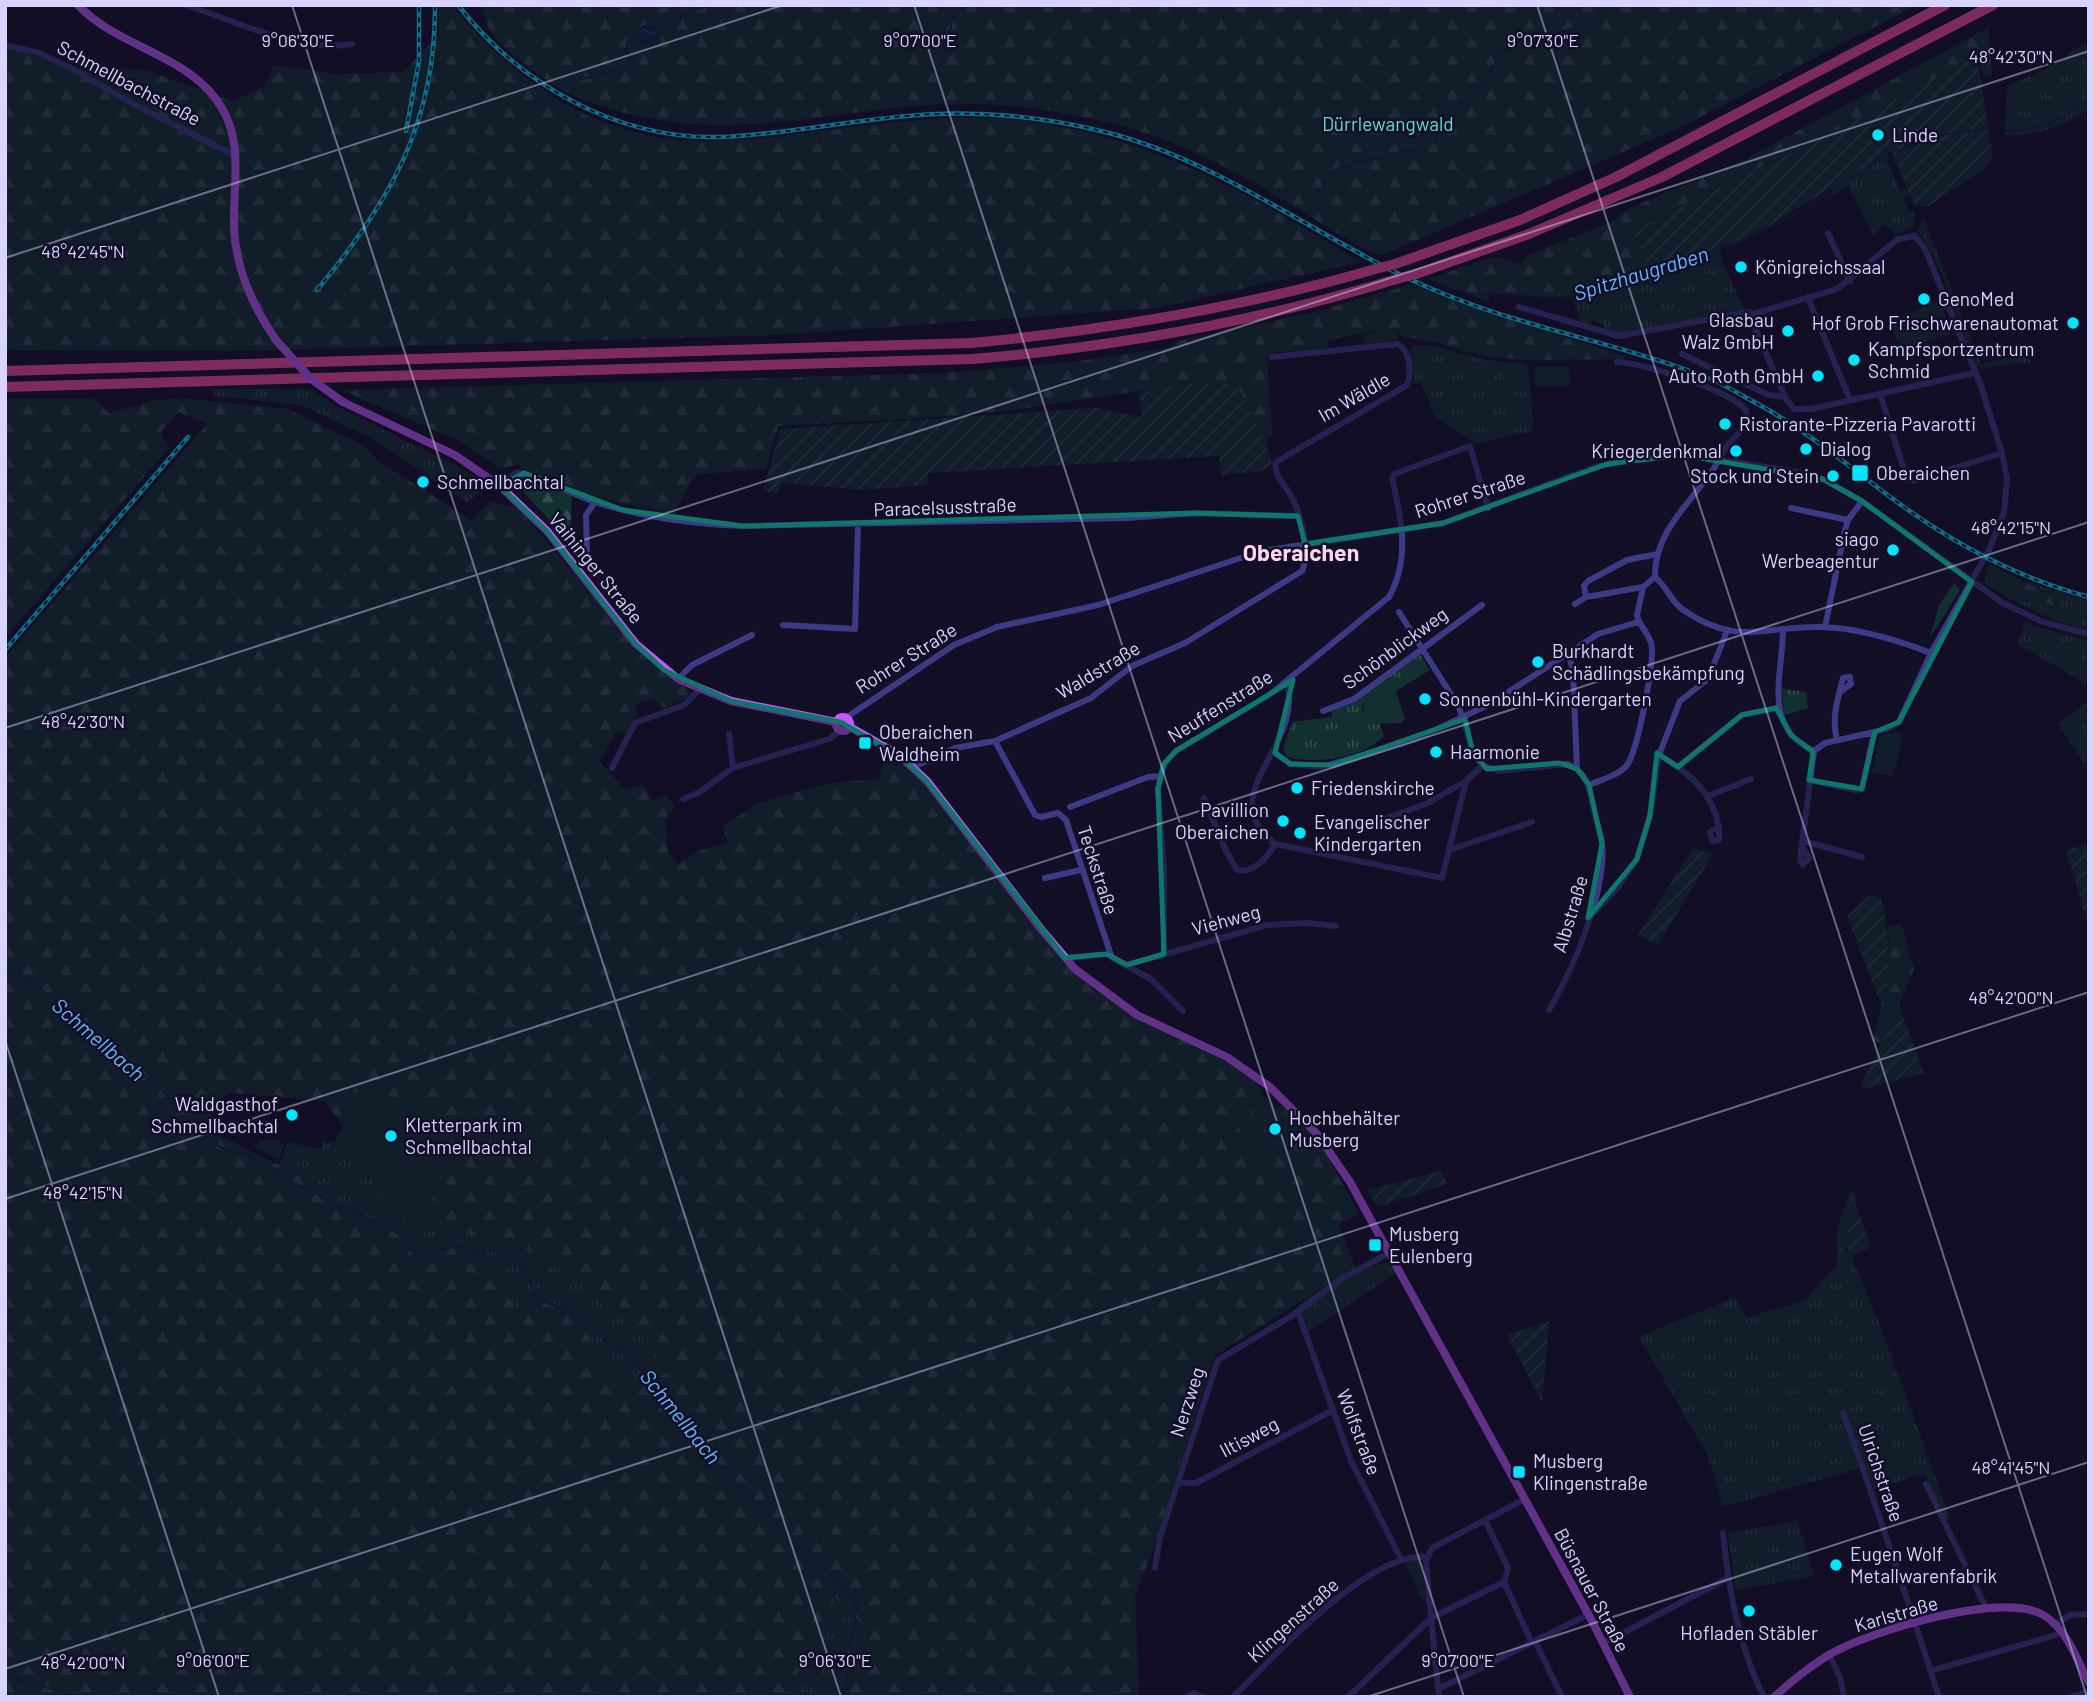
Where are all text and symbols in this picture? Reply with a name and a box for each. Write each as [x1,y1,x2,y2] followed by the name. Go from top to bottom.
[261,29,335,51] text: 9°06'30"E
[883,29,957,51] text: 9°07'00"E
[1507,29,1579,51] text: 9°07'30"E
[54,35,205,130] street label: Schmellbachstraße
[1969,45,2053,67] text: 48°42'30"N
[1322,112,1454,135] park label: Dürrlewangwald
[1892,123,1938,146] place label: Linde
[1870,127,1886,143] marker: Linde
[41,240,125,262] text: 48°42'45"N
[1570,240,1711,305] water label: Spitzhaugraben
[1755,255,1885,278] place label: Königreichssaal
[1733,259,1749,275] marker: Königreichssaal
[1938,287,2014,310] place label: GenoMed
[1916,291,1932,307] marker: GenoMed
[1682,308,1774,353] place label: Glasbau Walz GmbH
[1812,311,2059,334] place label: Hof Grob Frischwarenautomat
[2065,315,2081,331] marker: Hof Grob Frischwarenautomat
[1780,323,1796,339] marker: Glasbau Walz GmbH
[1868,337,2034,382] place label: Kampfsportzentrum Schmid
[1846,352,1862,368] marker: Kampfsportzentrum Schmid
[1669,364,1804,387] place label: Auto Roth GmbH
[1314,367,1394,426] street label: Im Wäldle
[1810,368,1826,384] marker: Auto Roth GmbH
[1739,412,1976,435] place label: Ristorante-Pizzeria Pavarotti
[1717,416,1733,432] marker: Ristorante-Pizzeria Pavarotti
[1820,437,1871,460] place label: Dialog
[1591,439,1722,462] place label: Kriegerdenkmal
[1798,441,1814,457] marker: Dialog
[1728,443,1744,459] marker: Kriegerdenkmal
[1876,461,1970,484] place label: Oberaichen
[1850,463,1870,483] marker: Oberaichen
[1690,464,1819,487] place label: Stock und Stein
[1412,465,1528,522] street label: Rohrer Straße
[1825,468,1841,484] marker: Stock und Stein
[437,470,564,493] place label: Schmellbachtal
[415,474,431,490] marker: Schmellbachtal
[873,493,1017,520] street label: Paracelsusstraße
[545,507,648,628] street label: Vaihinger Straße
[1971,516,2051,538] text: 48°42'15"N
[1762,527,1879,572] place label: siago Werbeagentur
[1243,538,1359,566] district label: Oberaichen
[1885,542,1901,558] marker: siago Werbeagentur
[1338,602,1452,693] street label: Schönblickweg
[851,617,961,698] street label: Rohrer Straße
[1052,636,1144,704] street label: Waldstraße
[1552,639,1745,684] place label: Burkhardt Schädlingsbekämpfung
[1530,654,1546,670] marker: Burkhardt Schädlingsbekämpfung
[1163,664,1276,747] street label: Neuffenstraße
[1439,687,1652,710] place label: Sonnenbühl-Kindergarten
[1417,691,1433,707] marker: Sonnenbühl-Kindergarten
[41,710,125,732] text: 48°42'30"N
[879,720,973,765] place label: Oberaichen Waldheim
[857,735,873,751] marker: Oberaichen Waldheim
[1450,740,1540,763] place label: Haarmonie
[1428,744,1444,760] marker: Haarmonie
[1311,776,1435,799] place label: Friedenskirche
[1289,780,1305,796] marker: Friedenskirche
[1175,798,1269,843] place label: Pavillion Oberaichen
[1314,810,1430,855] place label: Evangelischer Kindergarten
[1275,813,1291,829] marker: Pavillion Oberaichen
[1073,822,1124,917] street label: Teckstraße
[1292,825,1308,841] marker: Evangelischer Kindergarten
[1547,872,1592,955] street label: Albstraße
[1189,899,1263,940] street label: Viehweg
[1968,986,2054,1008] text: 48°42'00"N
[48,992,150,1086] water label: Schmellbach
[151,1092,278,1137] place label: Waldgasthof Schmellbachtal
[1289,1106,1400,1151] place label: Hochbehälter Musberg
[284,1107,300,1123] marker: Waldgasthof Schmellbachtal
[405,1113,532,1158] place label: Kletterpark im Schmellbachtal
[1267,1121,1283,1137] marker: Hochbehälter Musberg
[383,1128,399,1144] marker: Kletterpark im Schmellbachtal
[43,1181,123,1203] text: 48°42'15"N
[1389,1222,1473,1267] place label: Musberg Eulenberg
[1367,1237,1383,1253] marker: Musberg Eulenberg
[636,1364,727,1468] water label: Schmellbach
[1164,1364,1209,1440] street label: Nerzweg
[1333,1386,1386,1478] street label: Wolfstraße
[1215,1412,1282,1462] street label: Iltisweg
[1854,1421,1909,1525] street label: Ulrichstraße
[1533,1449,1648,1494] place label: Musberg Klingenstraße
[1971,1456,2051,1478] text: 48°41'45"N
[1511,1464,1527,1480] marker: Musberg Klingenstraße
[1550,1524,1635,1656] street label: Büsnauer Straße
[1850,1542,1997,1587] place label: Eugen Wolf Metallwarenfabrik
[1828,1557,1844,1573] marker: Eugen Wolf Metallwarenfabrik
[1242,1573,1343,1667] street label: Klingenstraße
[1851,1591,1940,1636] street label: Karlstraße
[1741,1603,1757,1619] marker: Hofladen Stäbler
[1680,1621,1818,1644] place label: Hofladen Stäbler
[176,1649,250,1671] text: 9°06'00"E
[798,1649,872,1671] text: 9°06'30"E
[1421,1649,1495,1671] text: 9°07'00"E
[40,1651,126,1673] text: 48°42'00"N

